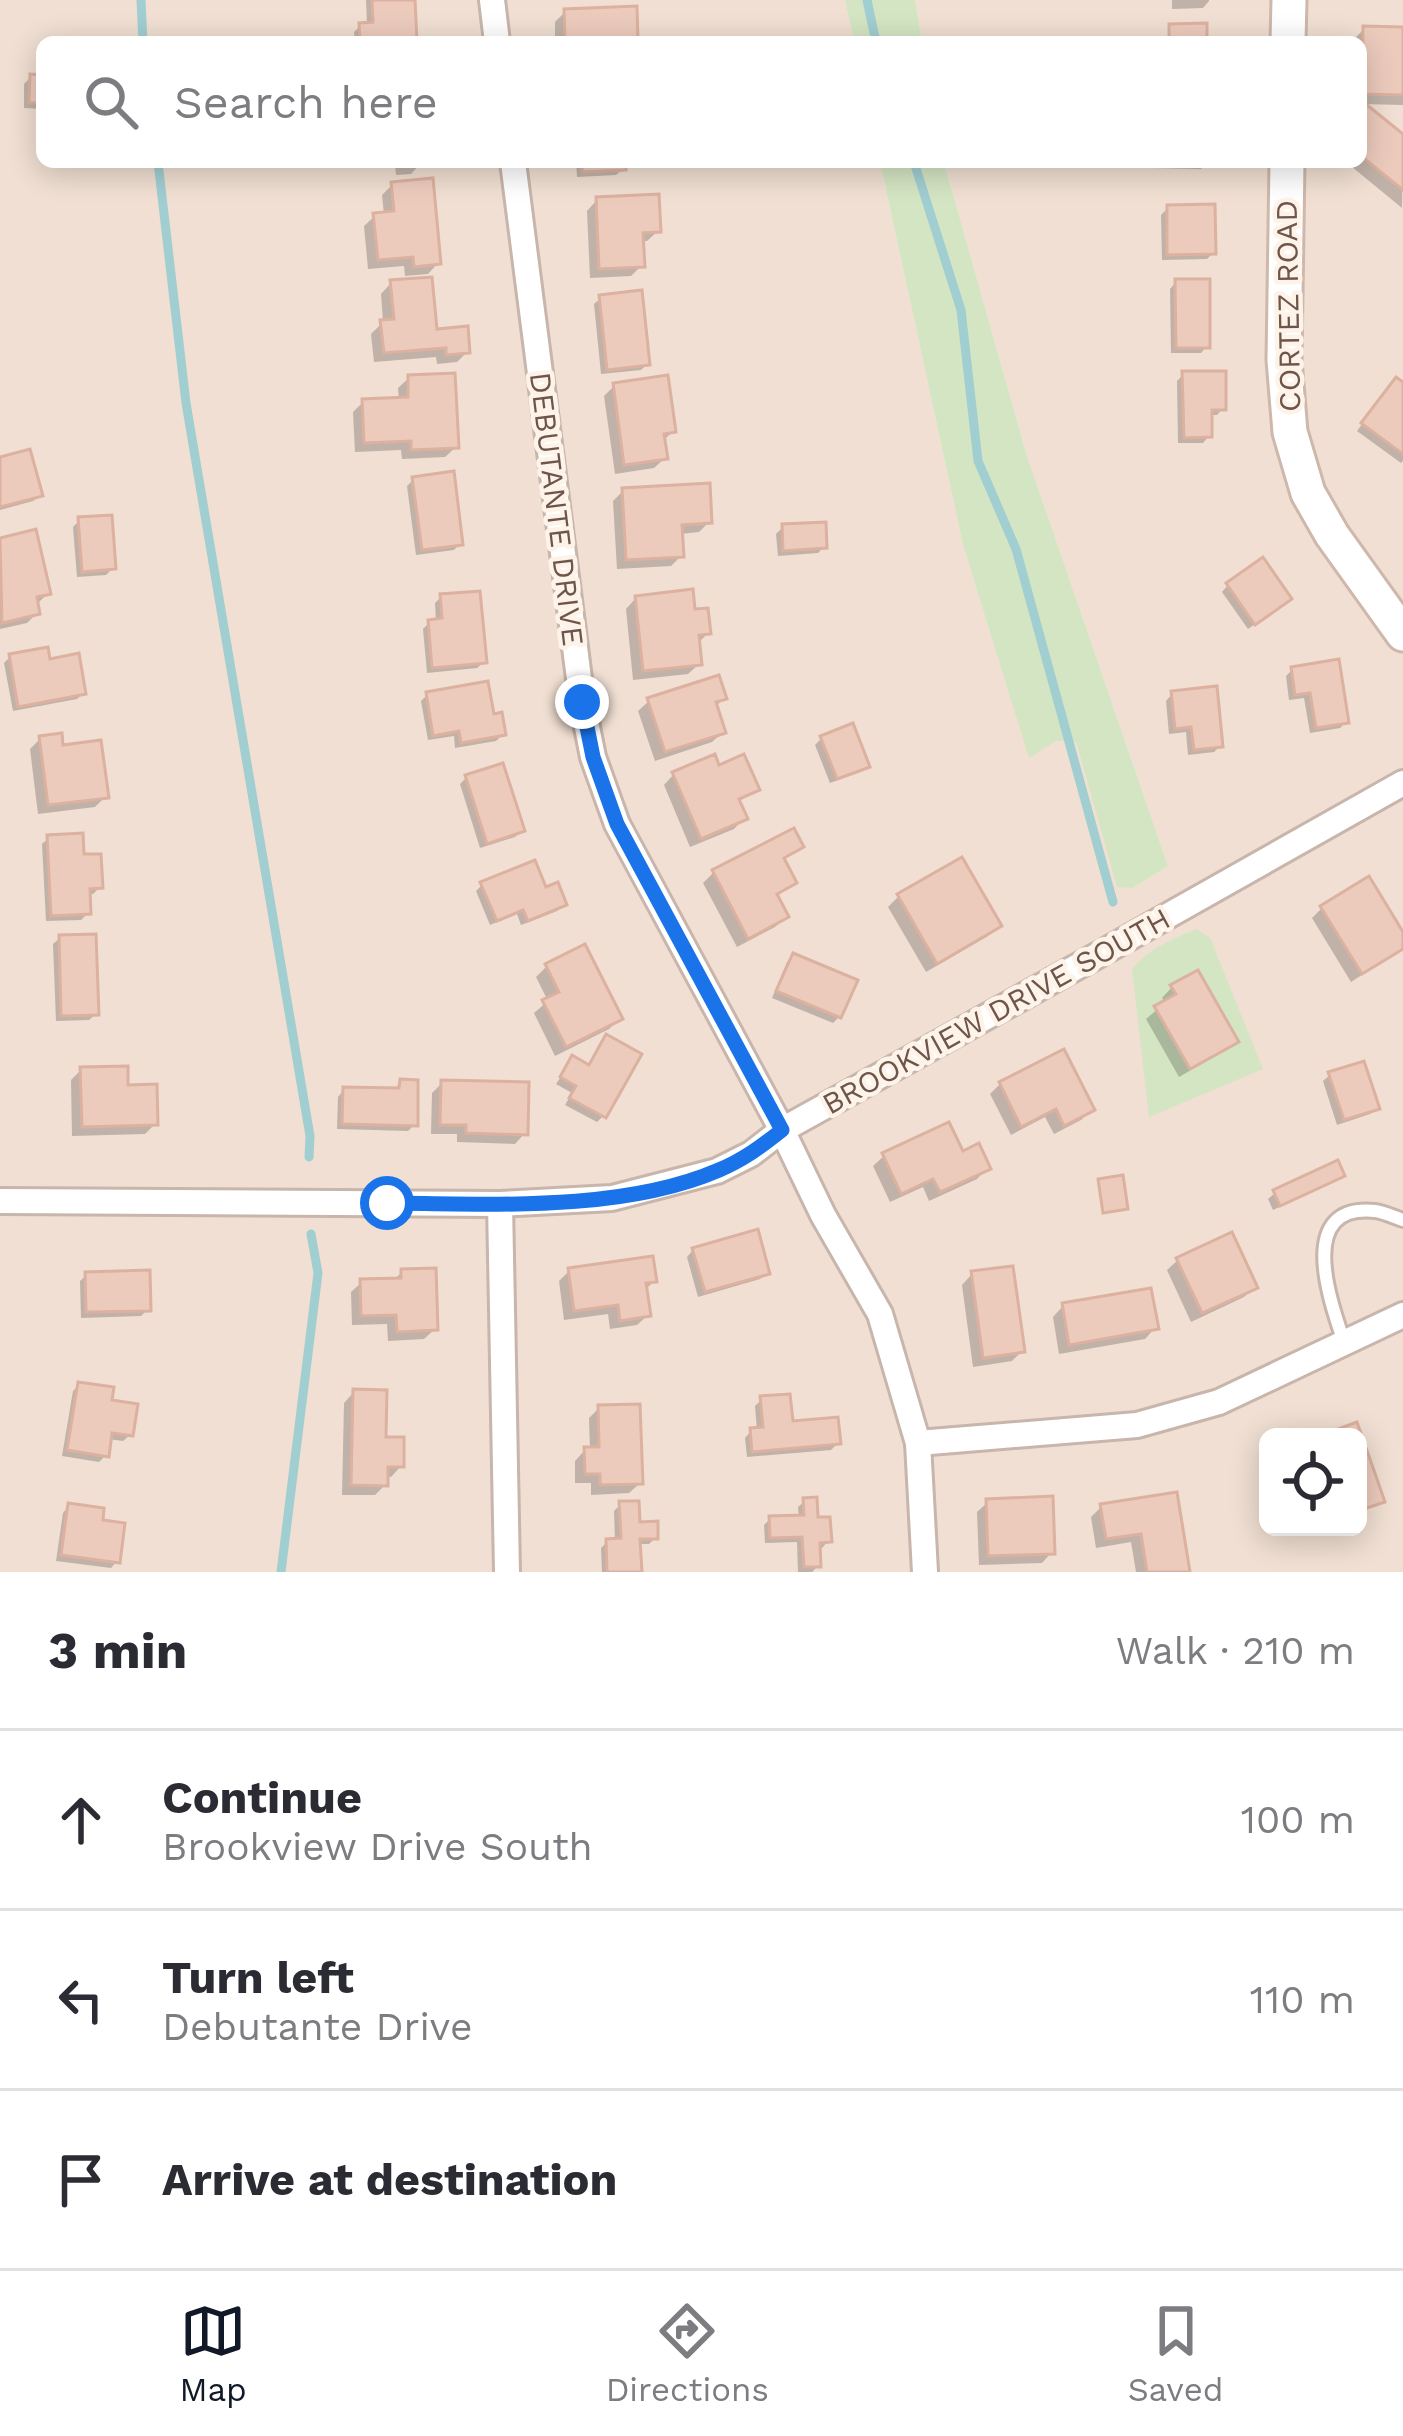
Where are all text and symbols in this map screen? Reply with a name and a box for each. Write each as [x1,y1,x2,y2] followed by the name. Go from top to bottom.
[36,36,1367,168] search box
[78,69,144,135] icon: search
[174,76,438,129] text: Search here
[1269,200,1307,412] street label: CORTEZ ROAD
[523,370,591,648] street label: DEBUTANTE DRIVE
[555,675,609,729] route end
[816,901,1176,1121] street label: BROOKVIEW DRIVE SOUTH
[360,1176,414,1230] route start
[1259,1428,1367,1536] map controls
[1259,1428,1367,1536] button: locate
[48,1621,187,1680] text: 3 min
[1116,1628,1355,1673] text: Walk · 210 m
[162,1771,362,1824] text: Continue
[48,1787,114,1853] icon: ahead
[1241,1797,1355,1842] text: 100 m
[162,1824,593,1869] text: Brookview Drive South
[162,1951,354,2004] text: Turn left
[48,1967,114,2033] icon: left
[1250,1977,1355,2022] text: 110 m
[162,2004,473,2049] text: Debutante Drive
[48,2147,114,2213] icon: arrive
[162,2153,617,2206] text: Arrive at destination
[179,2298,247,2409] tab: Map
[606,2298,769,2409] tab: Directions
[1128,2298,1224,2409] tab: Saved

